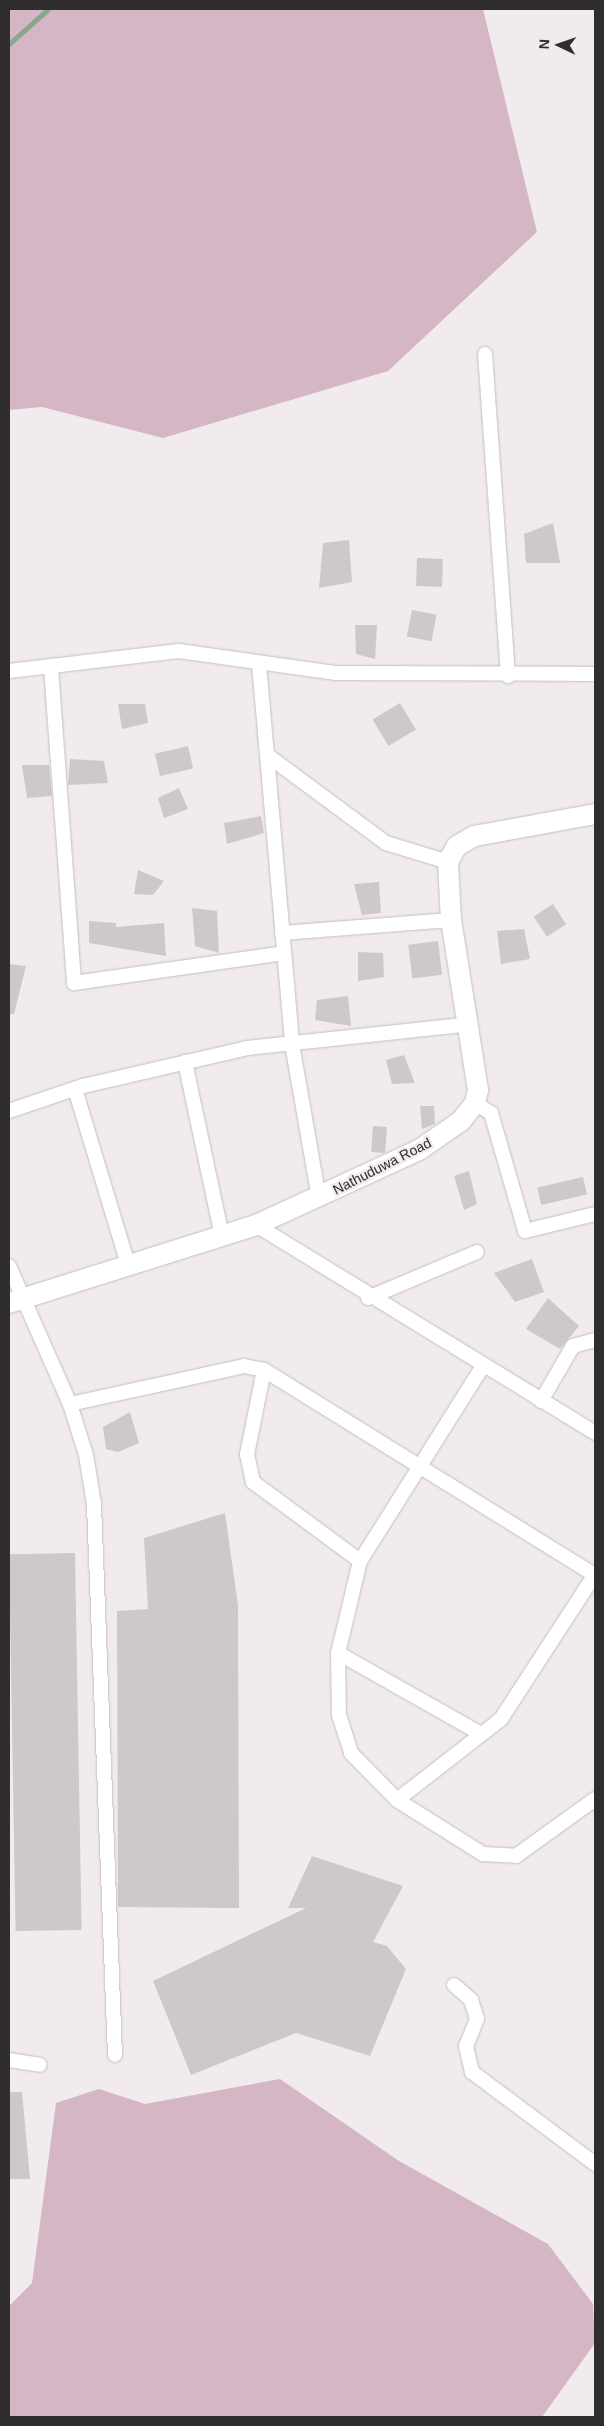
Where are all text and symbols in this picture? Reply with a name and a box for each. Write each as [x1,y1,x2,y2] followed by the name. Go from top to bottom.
[534,20,584,70] north arrow
[536,39,552,50] text: N
[330,1134,434,1198] street label: Nathuduwa Road

